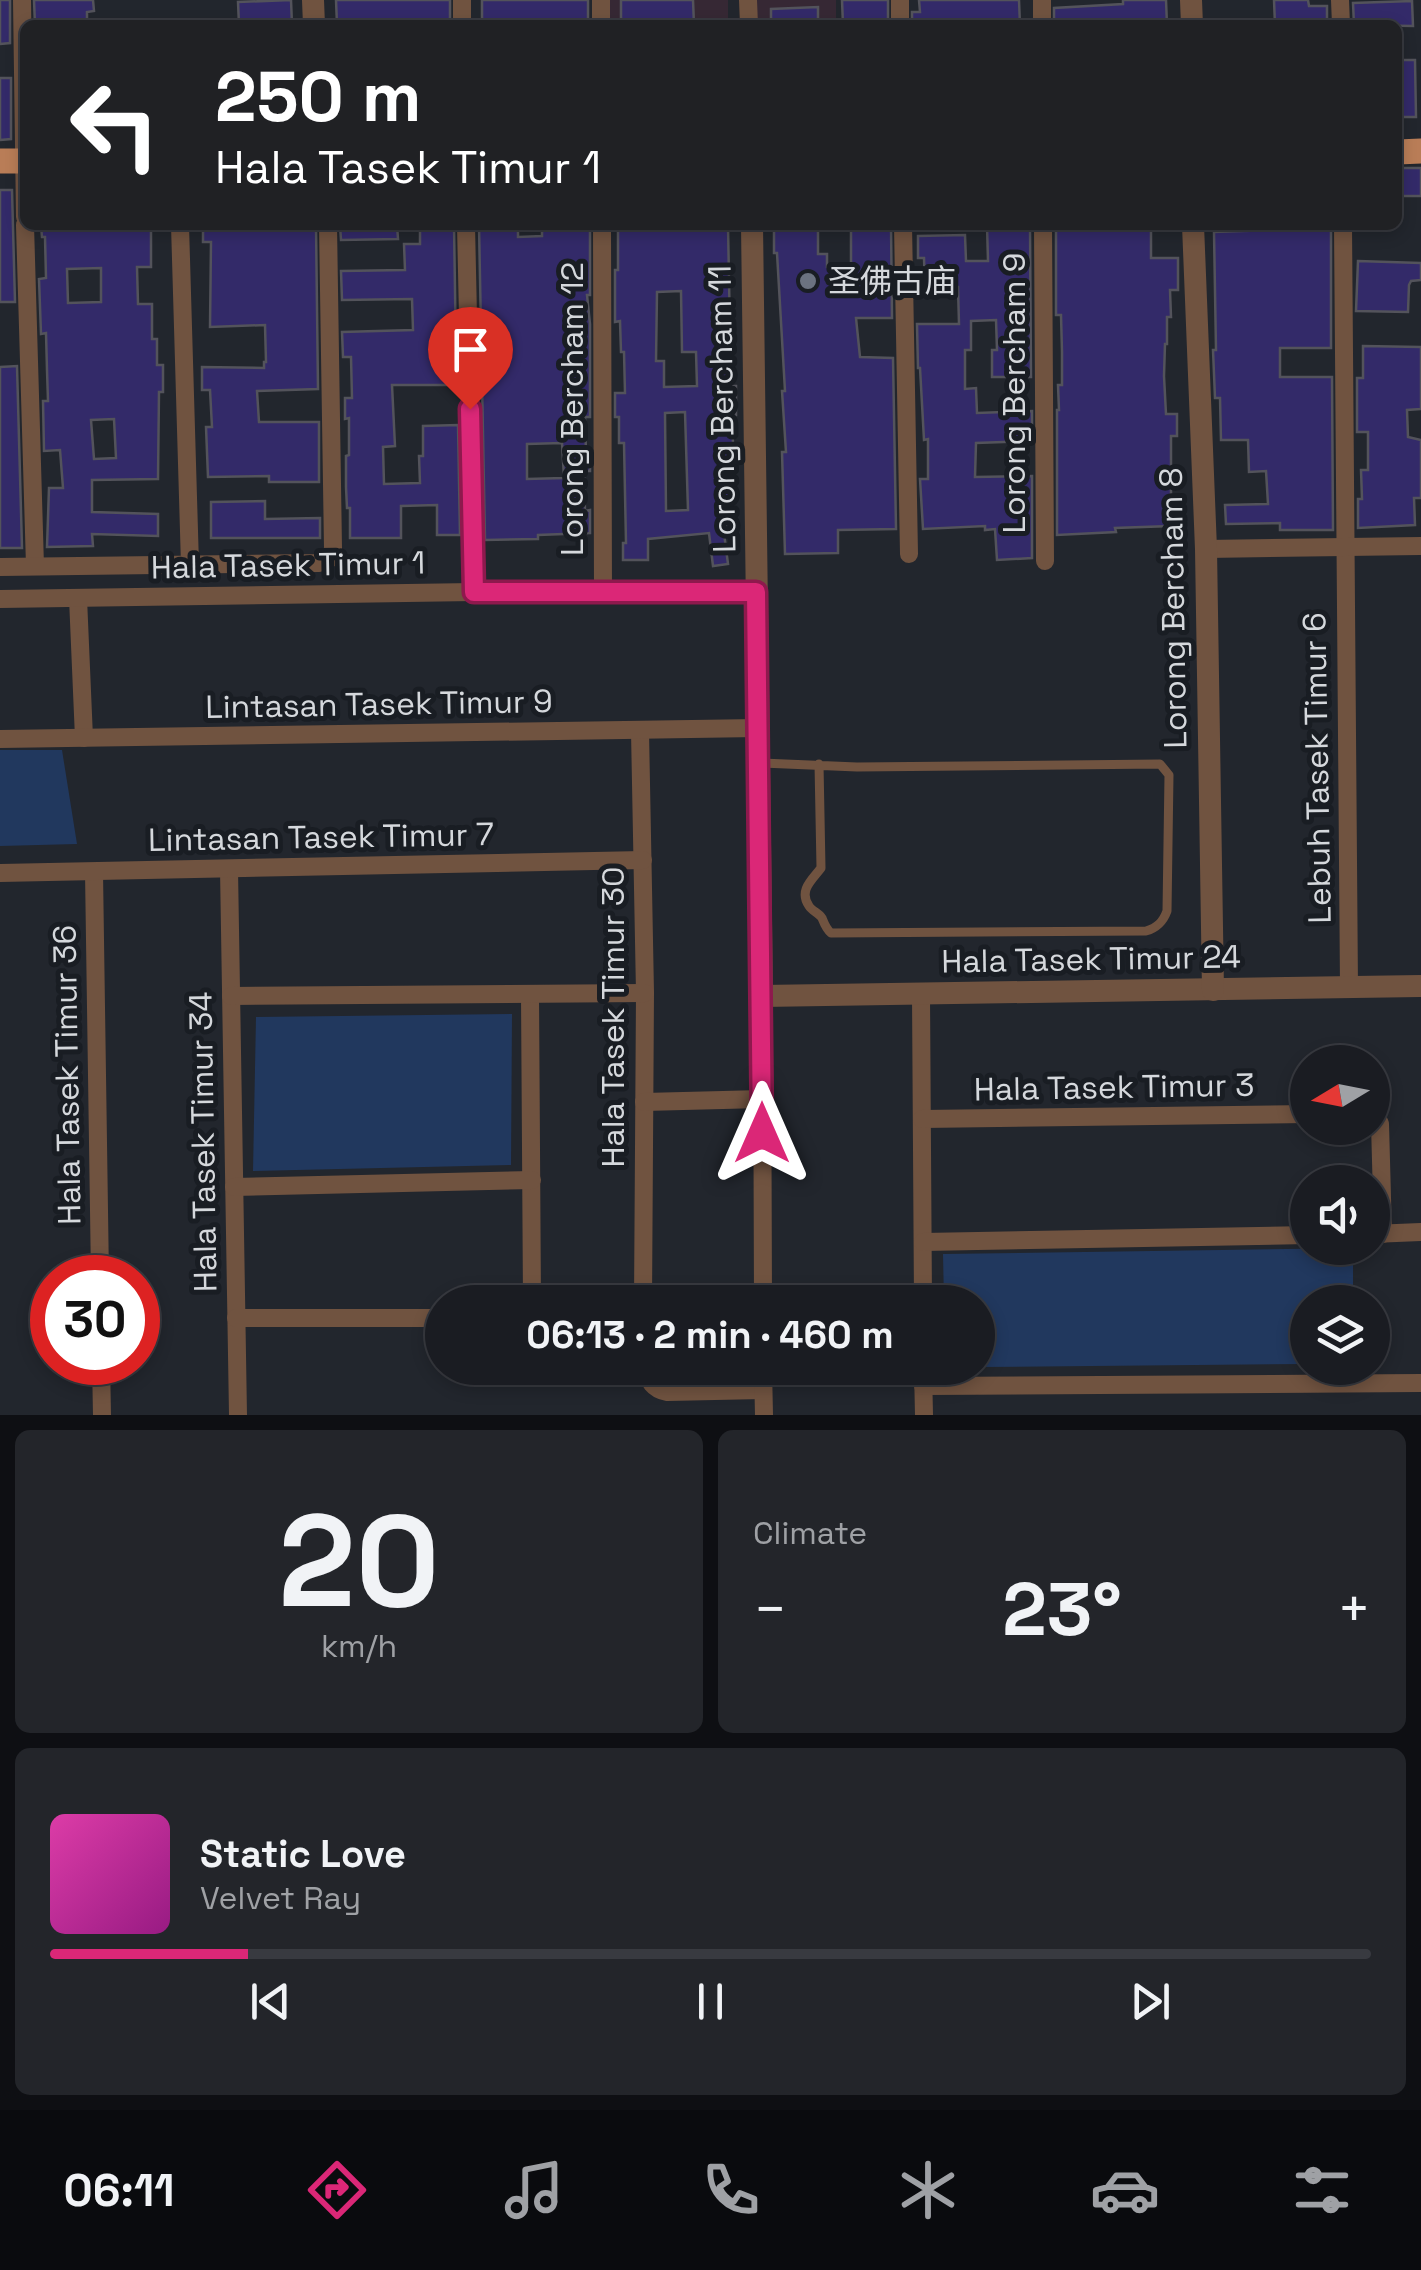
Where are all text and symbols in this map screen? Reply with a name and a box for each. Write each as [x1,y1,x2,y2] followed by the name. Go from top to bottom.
[215,52,422,141] text: 250 m
[50,60,180,190] icon: left
[215,139,601,196] text: Hala Tasek Timur 1
[994,253,1034,533] street label: Lorong Bercham 9
[828,261,956,301] place label: 圣佛古庙
[552,262,592,556] street label: Lorong Bercham 12
[699,265,745,553] street label: Lorong Bercham 11
[797,270,819,292] marker: 圣佛古庙
[428,307,513,410] pin
[443,322,498,377] icon: arrive
[1151,467,1195,749] street label: Lorong Bercham 8
[150,543,426,587] street label: Hala Tasek Timur 1
[1294,612,1340,924] street label: Lebuh Tasek Timur 6
[205,681,553,727] street label: Lintasan Tasek Timur 9
[148,814,494,860] street label: Lintasan Tasek Timur 7
[593,866,633,1168] street label: Hala Tasek Timur 30
[44,925,90,1225] street label: Hala Tasek Timur 36
[941,936,1241,982] street label: Hala Tasek Timur 24
[180,991,226,1293] street label: Hala Tasek Timur 34
[1290,1045,1390,1145] north arrow
[1290,1045,1390,1385] map controls
[973,1065,1255,1109] street label: Hala Tasek Timur 3
[710,1081,814,1185] position arrow
[1290,1165,1390,1265] button: sound
[30,1255,160,1385] speed limit sign: 30
[1290,1285,1390,1385] button: layers
[526,1311,894,1359] text: 06:13 · 2 min · 460 m
[278,1478,440,1644] text: 20
[753,1513,867,1553] text: Climate
[1002,1561,1122,1657] text: 23°
[753,1574,787,1644] text: −
[1337,1574,1371,1644] text: +
[321,1626,397,1666] text: km/h
[200,1830,406,1878] text: Static Love
[200,1878,361,1918] text: Velvet Ray
[243,1974,298,2029] icon: previous
[683,1974,738,2029] icon: pause
[1123,1974,1178,2029] icon: next
[302,2155,372,2225] icon: directions
[499,2155,569,2225] icon: music
[696,2155,766,2225] icon: phone
[893,2155,963,2225] icon: climate
[1090,2155,1160,2225] icon: car
[1287,2155,1357,2225] icon: filters
[64,2162,175,2219] text: 06:11

